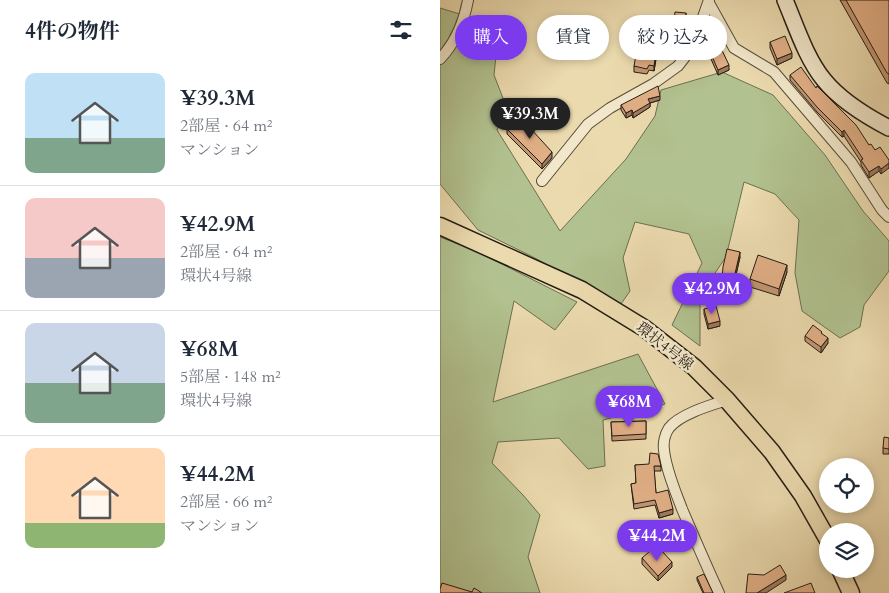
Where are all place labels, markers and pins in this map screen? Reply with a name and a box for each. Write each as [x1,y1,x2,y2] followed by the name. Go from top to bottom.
[489,98,571,140] pin: ¥39.3M
[671,272,753,315] pin: ¥42.9M
[599,386,659,428] pin: ¥68M
[616,520,698,562] pin: ¥44.2M

